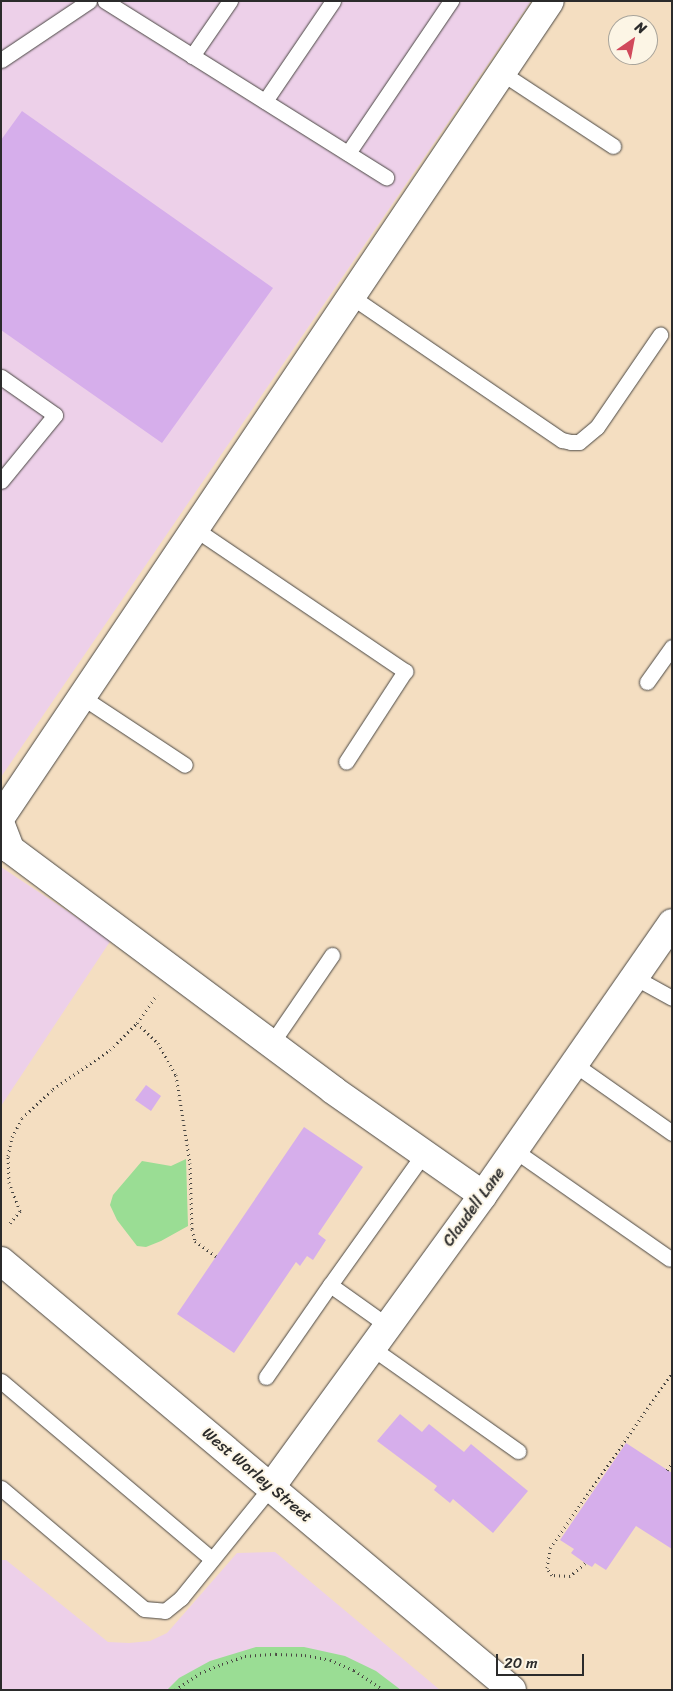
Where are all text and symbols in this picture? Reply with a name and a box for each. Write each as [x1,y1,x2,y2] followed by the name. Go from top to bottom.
[608,15,658,65] north arrow
[630,15,652,41] text: N
[439,1164,509,1250] street label: Claudell Lane
[198,1423,316,1527] street label: West Worley Street
[498,1644,586,1676] scale bar
[504,1650,538,1676] text: 20 m

